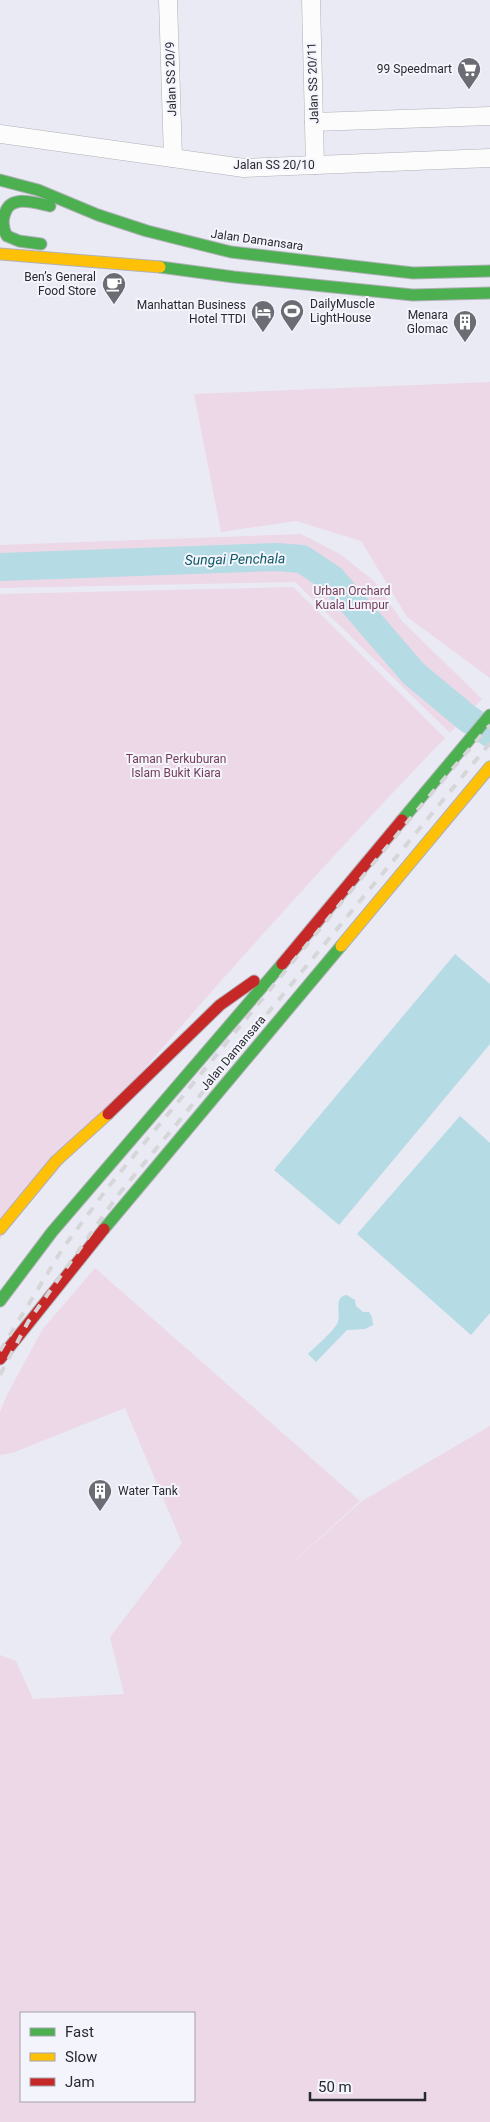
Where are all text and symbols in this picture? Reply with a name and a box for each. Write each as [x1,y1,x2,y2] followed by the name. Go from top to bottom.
[163,41,179,117] street label: Jalan SS 20/9
[305,42,321,124] street label: Jalan SS 20/11
[456,56,482,90] supermarket icon: 99 Speedmart
[377,62,452,76] place label: 99 Speedmart
[233,158,315,172] street label: Jalan SS 20/10
[210,227,304,253] street label: Jalan Damansara
[24,270,96,298] place label: Ben’s General Food Store
[101,271,127,305] cafe icon: Ben’s General Food Store
[310,297,375,325] place label: DailyMuscle LightHouse
[137,298,246,326] place label: Manhattan Business Hotel TTDI
[279,298,305,332] sports icon: DailyMuscle LightHouse
[250,299,276,333] hotel icon: Manhattan Business Hotel TTDI
[407,308,448,336] place label: Menara Glomac
[452,309,478,343] building icon: Menara Glomac
[185,550,285,568] water label: Sungai Penchala
[313,584,391,612] park label: Urban Orchard Kuala Lumpur
[126,752,226,780] park label: Taman Perkuburan Islam Bukit Kiara
[198,1013,268,1093] street label: Jalan Damansara
[87,1478,113,1512] building icon: Water Tank
[118,1484,179,1498] place label: Water Tank
[20,2012,195,2102] legend
[65,2023,94,2041] text: Fast
[65,2048,97,2066] text: Slow
[310,2070,425,2102] scale bar
[65,2073,95,2091] text: Jam
[318,2078,352,2096] text: 50 m

